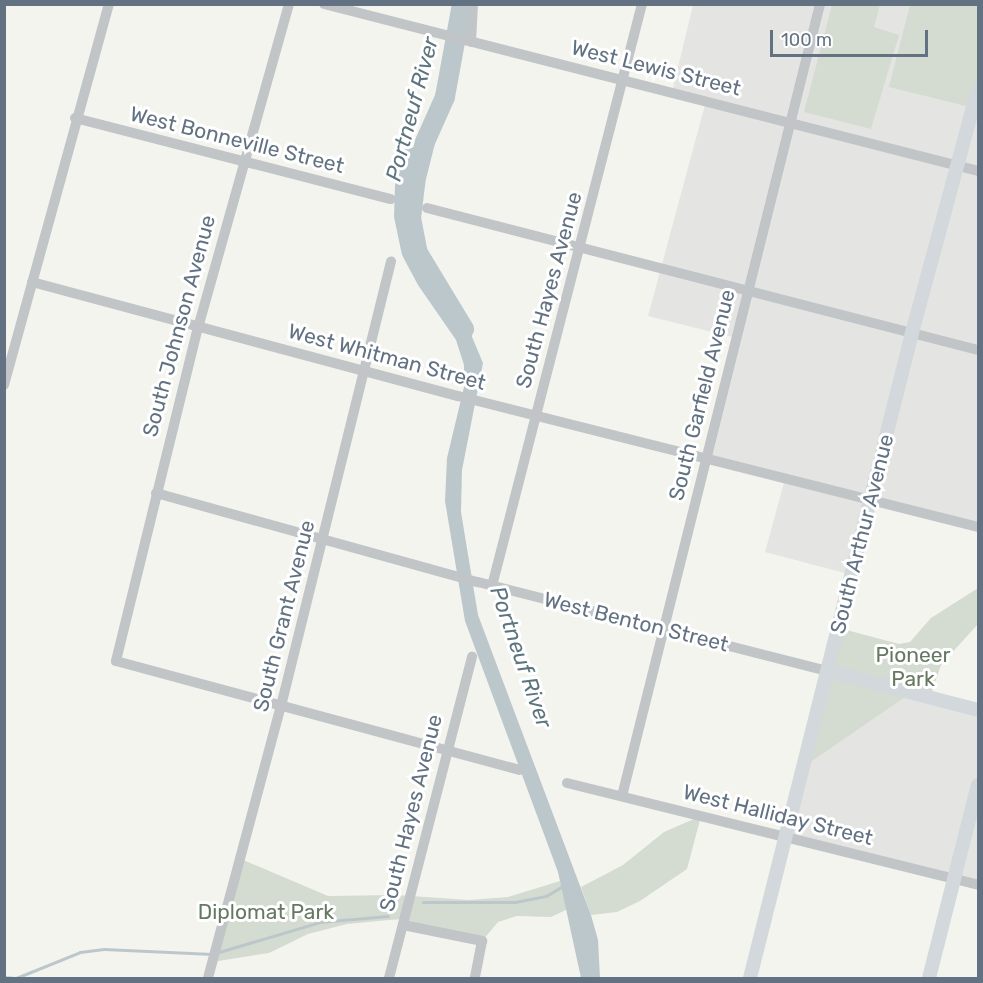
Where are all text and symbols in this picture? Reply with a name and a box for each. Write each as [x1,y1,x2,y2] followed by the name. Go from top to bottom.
[773,18,930,56] scale bar
[781,29,832,51] text: 100 m
[380,34,444,184] water label: Portneuf River
[569,35,743,101] street label: West Lewis Street
[127,101,347,179] street label: West Bonneville Street
[511,189,587,391] street label: South Hayes Avenue
[137,212,221,440] street label: South Johnson Avenue
[663,287,741,503] street label: South Garfield Avenue
[285,318,489,396] street label: West Whitman Street
[825,431,899,637] street label: South Arthur Avenue
[248,517,320,715] street label: South Grant Avenue
[484,582,558,732] water label: Portneuf River
[541,587,731,657] street label: West Benton Street
[876,642,950,692] park label: Pioneer Park
[374,712,448,914] street label: South Hayes Avenue
[680,779,876,851] street label: West Halliday Street
[198,899,334,925] park label: Diplomat Park

